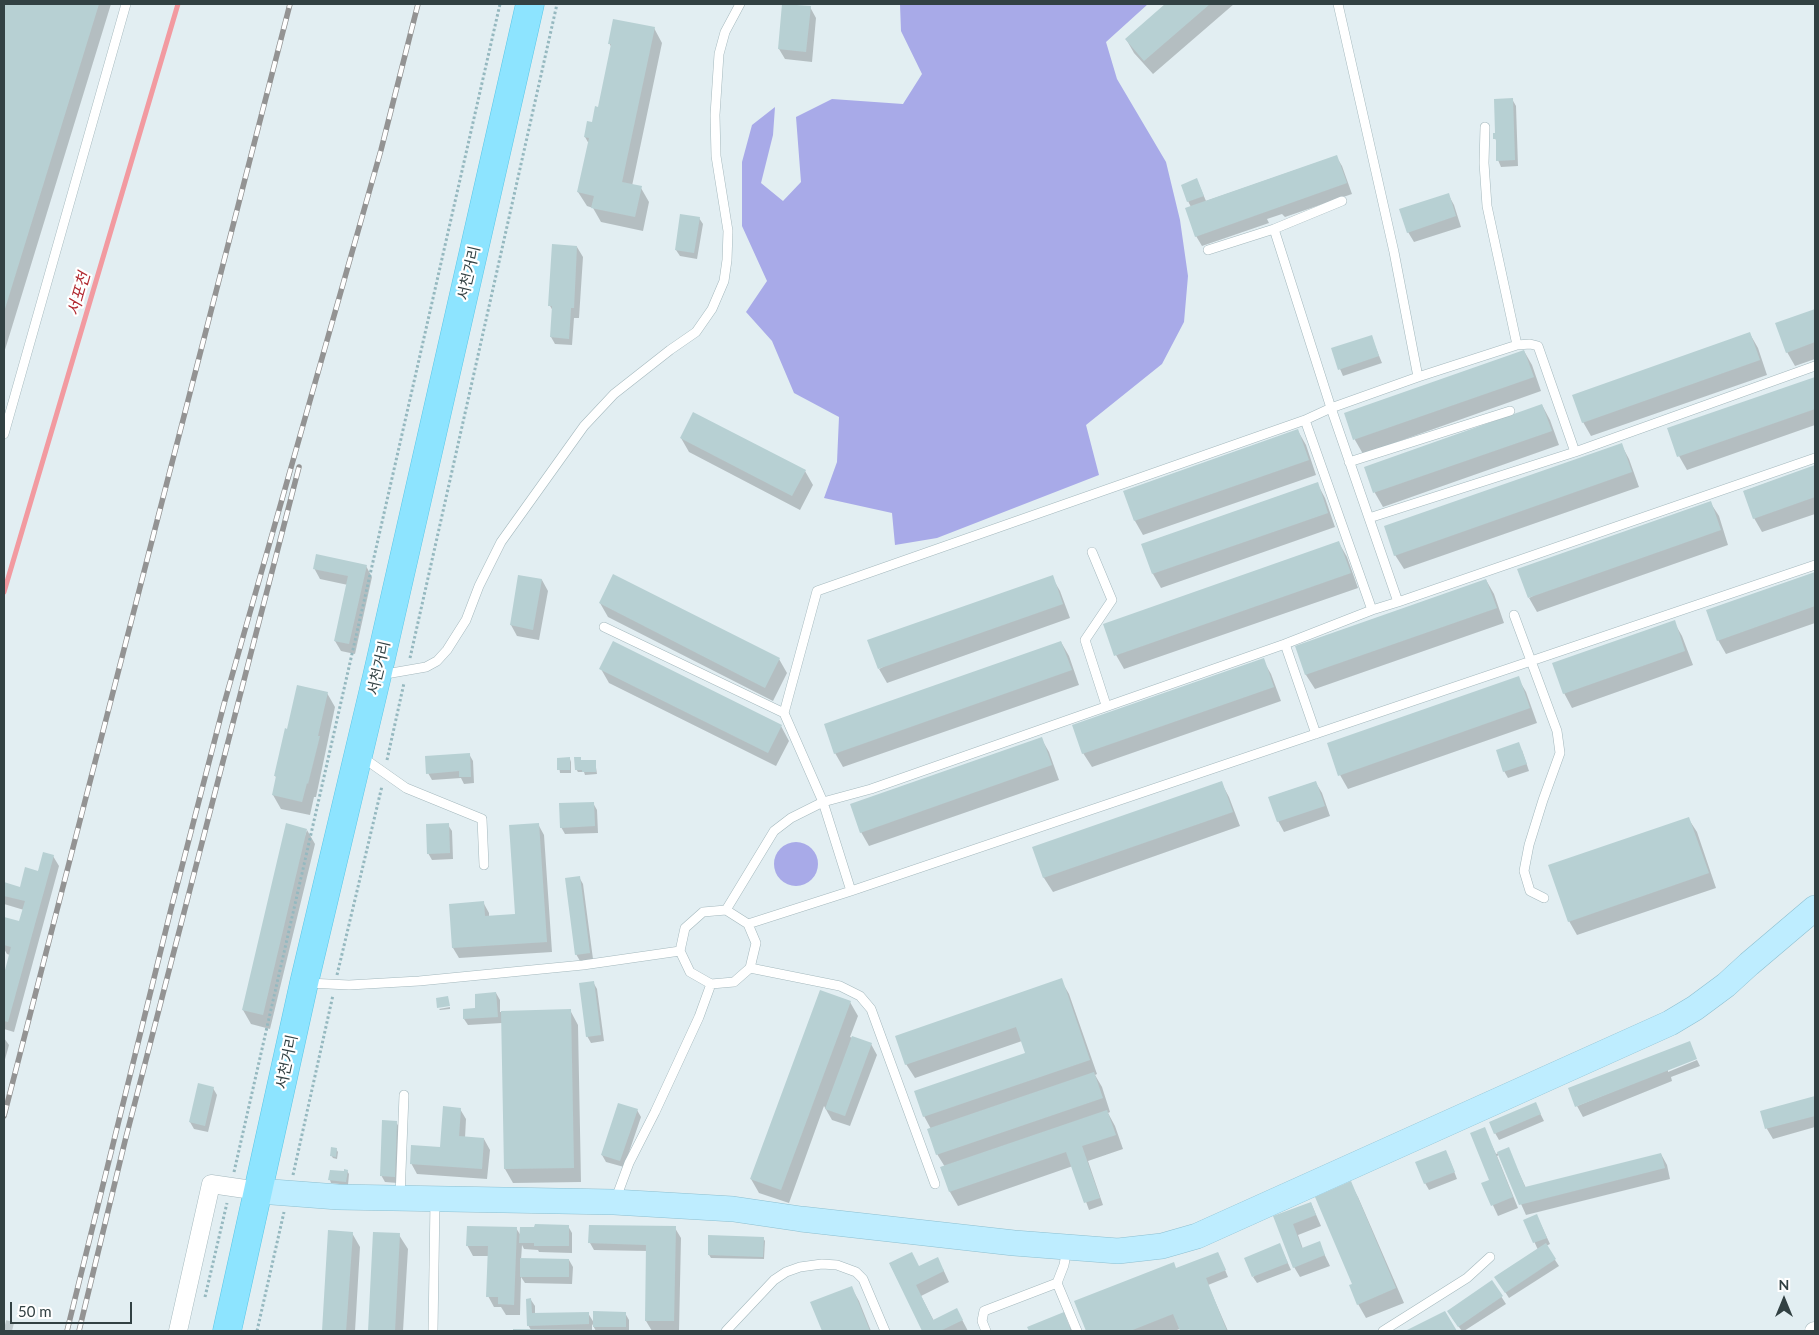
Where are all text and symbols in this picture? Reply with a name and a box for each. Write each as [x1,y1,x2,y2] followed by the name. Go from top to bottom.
[454,244,484,302] street label: 서천거리
[64,270,94,318] water label: 서포천
[364,639,394,697] street label: 서천거리
[272,1033,302,1091] street label: 서천거리
[1759,1275,1809,1325] north arrow
[1779,1276,1789,1293] text: N
[12,1292,135,1324] scale bar
[18,1302,52,1320] text: 50 m

